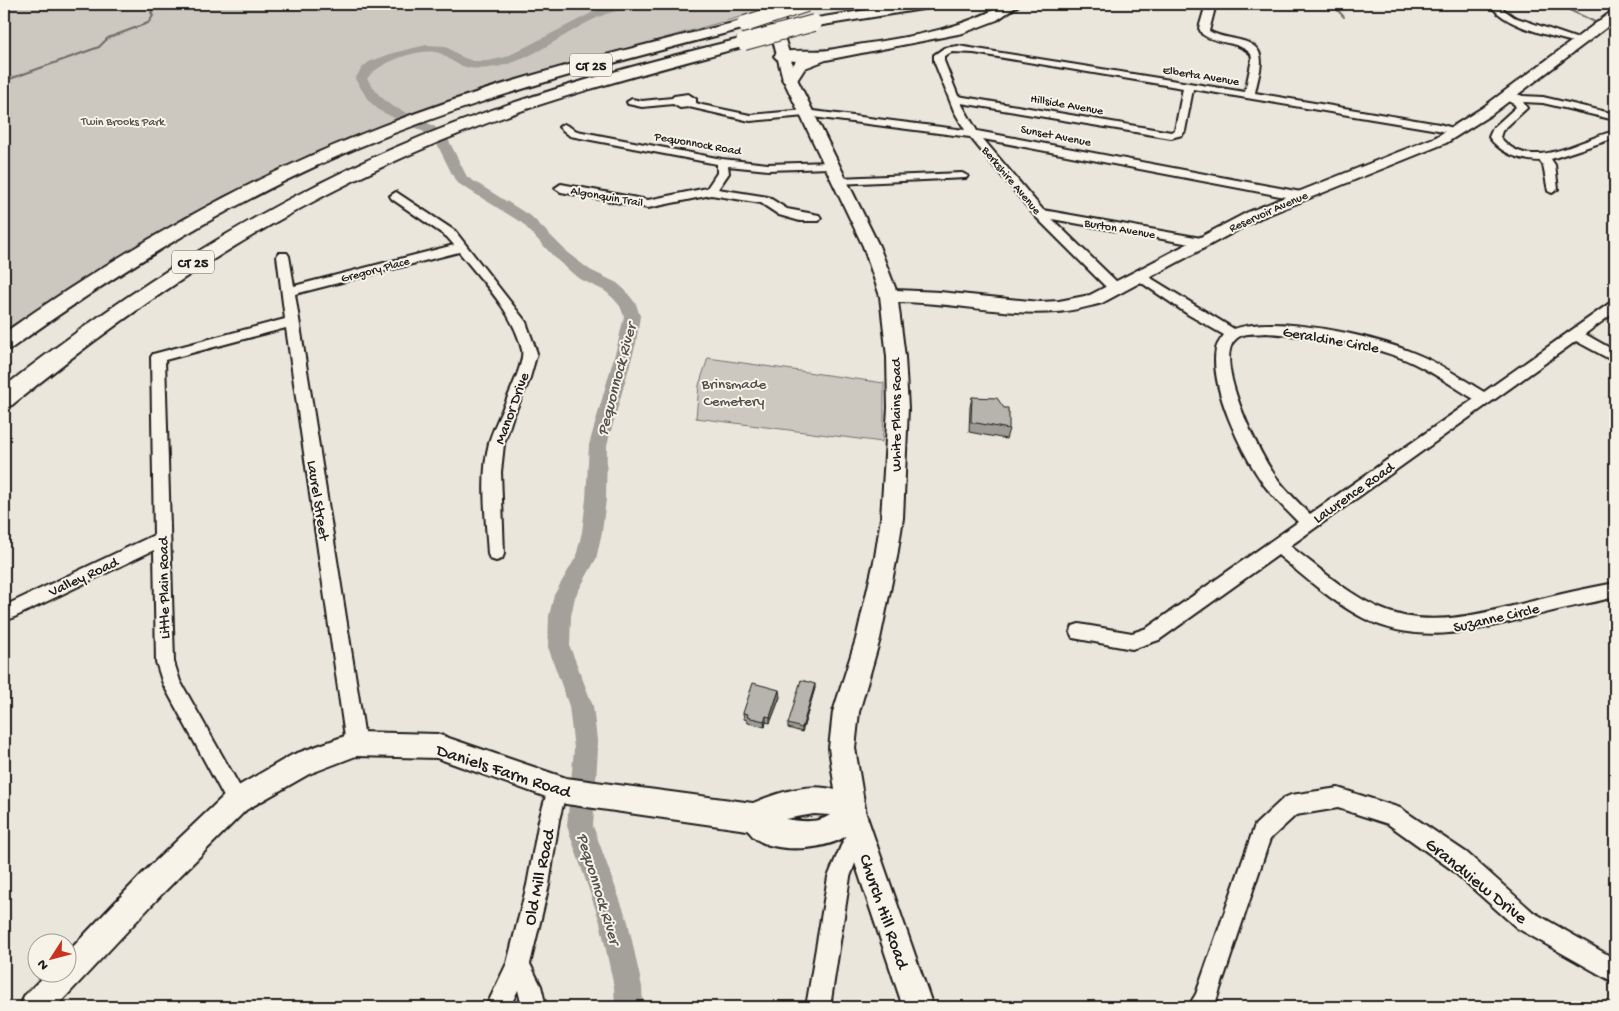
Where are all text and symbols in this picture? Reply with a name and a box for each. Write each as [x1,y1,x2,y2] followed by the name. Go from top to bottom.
[570,54,612,76] road number: CT 25
[1161,64,1241,90] street label: Elberta Avenue
[1029,93,1105,119] street label: Hillside Avenue
[80,116,166,130] park label: Twin Brooks Park
[1019,123,1093,151] street label: Sunset Avenue
[652,130,743,160] street label: Pequonnock Road
[977,144,1044,219] street label: Berkshire Avenue
[569,185,644,211] street label: Algonquin Trail
[1227,189,1311,236] street label: Reservoir Avenue
[1082,217,1157,243] street label: Burton Avenue
[172,250,214,274] road number: CT 25
[340,255,412,287] street label: Gregory Place
[594,319,643,438] water label: Pequonnock River
[1281,324,1380,358] street label: Geraldine Circle
[888,357,906,472] street label: White Plains Road
[492,370,534,447] street label: Manor Drive
[701,376,766,411] park label: Brinsmade Cemetery
[1310,458,1399,528] street label: Lawrence Road
[302,459,333,543] street label: Laurel Street
[155,536,175,639] street label: Little Plain Road
[45,553,123,602] street label: Valley Road
[1452,600,1541,638] street label: Suzanne Circle
[432,740,575,804] street label: Daniels Farm Road
[520,826,561,927] street label: Old Mill Road
[571,831,624,950] water label: Pequonnock River
[1420,834,1531,930] street label: Grandview Drive
[853,852,913,973] street label: Church Hill Road
[28,934,78,984] north arrow
[34,955,53,973] text: N

